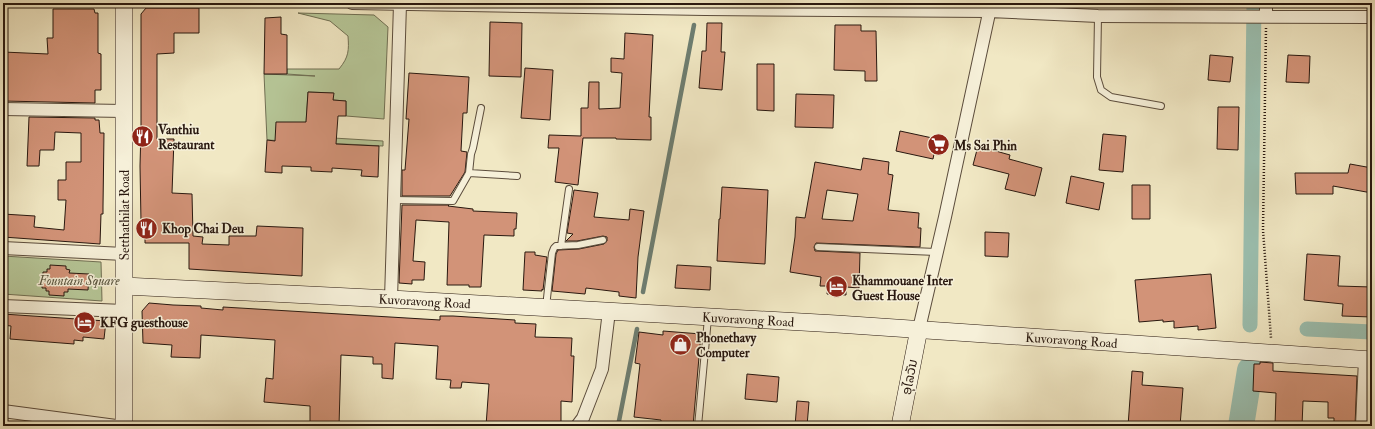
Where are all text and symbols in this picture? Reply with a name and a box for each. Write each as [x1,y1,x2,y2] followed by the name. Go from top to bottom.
[157,122,215,153] place label: Vanthiu Restaurant
[130,123,156,149] restaurant icon: Vanthiu Restaurant
[925,132,951,158] supermarket icon: Ms Sai Phin
[953,138,1017,154] place label: Ms Sai Phin
[117,169,133,260] street label: Setthathilat Road
[134,215,160,241] restaurant icon: Khop Chai Deu
[162,221,244,238] place label: Khop Chai Deu
[37,273,120,289] park label: Fountain Square
[852,273,954,304] place label: Khammouane Inter Guest House
[823,274,849,300] hotel icon: Khammouane Inter Guest House
[378,291,472,312] street label: Kuvoravong Road
[72,309,98,335] hotel icon: KFG guesthouse
[702,309,795,331] street label: Kuvoravong Road
[100,315,189,332] place label: KFG guesthouse
[696,330,758,362] place label: Phonethavy Computer
[1025,330,1119,352] street label: Kuvoravong Road
[668,331,694,357] shop icon: Phonethavy Computer
[899,358,921,396] street label: ອຸໄລວັນ

